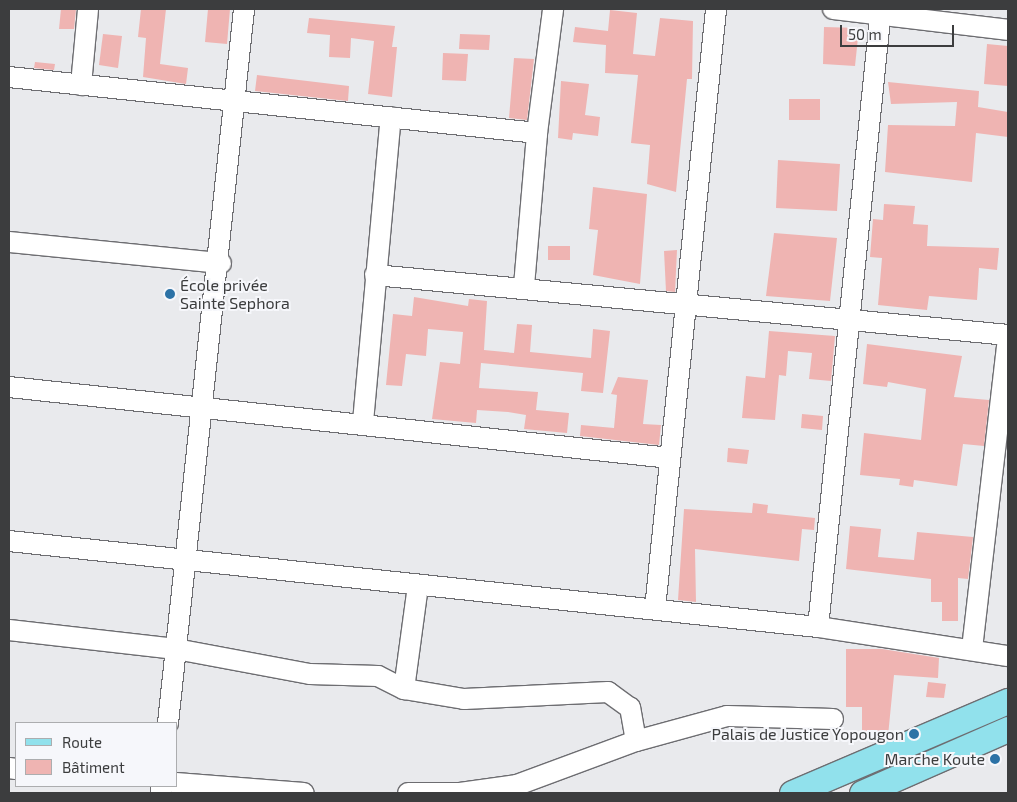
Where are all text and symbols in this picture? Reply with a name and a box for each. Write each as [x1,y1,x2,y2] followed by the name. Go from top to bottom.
[842,15,956,47] scale bar
[848,25,882,43] text: 50 m
[180,275,290,313] place label: École privée Sainte Sephora
[164,288,176,300] marker: École privée Sainte Sephora
[15,722,178,787] legend
[711,724,904,744] place label: Palais de Justice Yopougon
[908,728,920,740] marker: Palais de Justice Yopougon
[62,733,102,751] text: Route
[885,749,985,769] place label: Marche Koute
[989,753,1001,765] marker: Marche Koute
[62,758,125,776] text: Bâtiment

